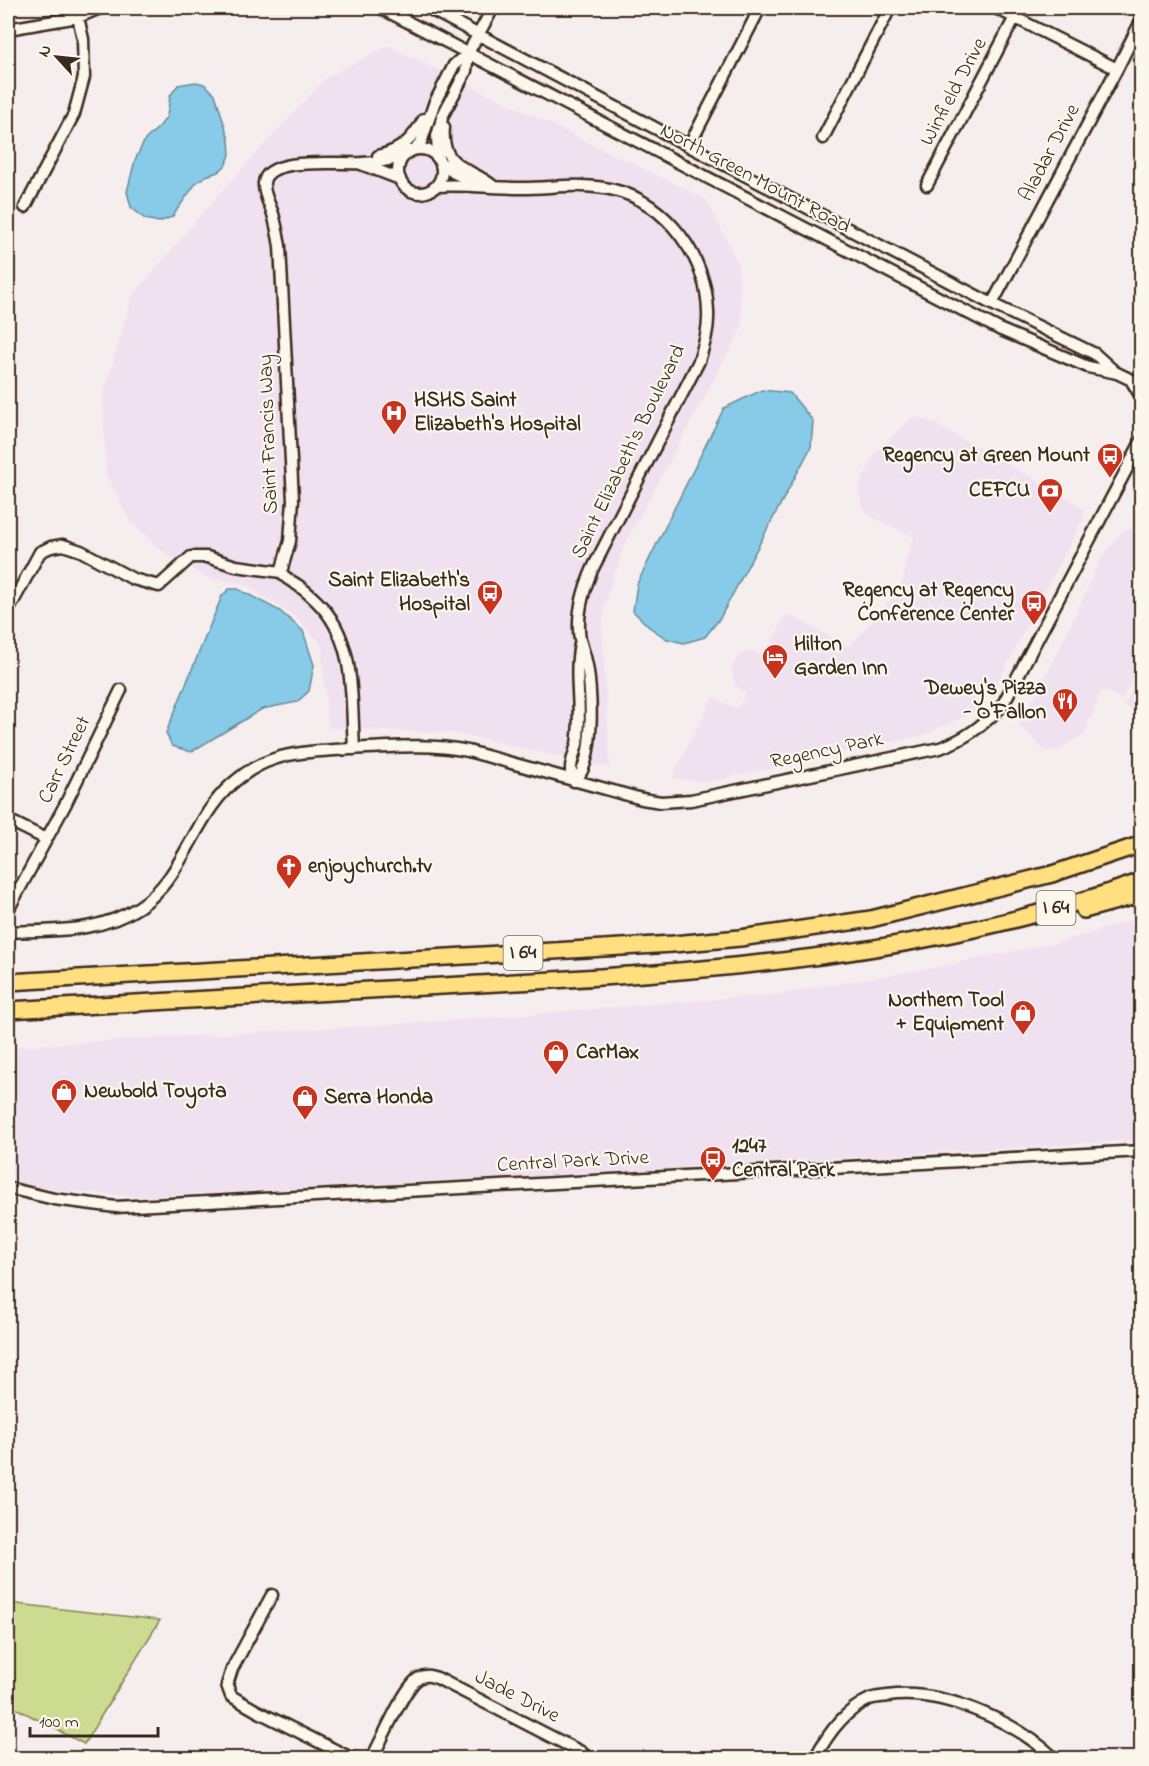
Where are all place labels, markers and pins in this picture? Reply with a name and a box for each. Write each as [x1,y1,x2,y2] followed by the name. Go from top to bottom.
[414,386,581,440] place label: HSHS Saint Elizabeth's Hospital
[379,398,409,436] hospital icon: HSHS Saint Elizabeth's Hospital
[883,441,1091,473] place label: Regency at Green Mount
[1095,441,1125,479] bus stop icon: Regency at Green Mount
[969,476,1030,506] place label: CEFCU
[1035,476,1065,514] bank icon: CEFCU
[328,566,470,620] place label: Saint Elizabeth's Hospital
[843,576,1014,630] place label: Regency at Regency Conference Center
[475,578,505,616] bus stop icon: Saint Elizabeth's Hospital
[1019,588,1049,626] bus stop icon: Regency at Regency Conference Center
[794,630,887,684] place label: Hilton Garden Inn
[760,642,790,680] hotel icon: Hilton Garden Inn
[924,674,1046,728] place label: Dewey's Pizza - O'Fallon
[1050,686,1080,724] restaurant icon: Dewey's Pizza - O'Fallon
[274,852,304,890] church icon: enjoychurch.tv
[308,852,433,884] place label: enjoychurch.tv
[888,986,1005,1040] place label: Northern Tool + Equipment
[1008,998,1038,1036] shop icon: Northern Tool + Equipment
[541,1038,571,1076] shop icon: CarMax
[576,1038,639,1068] place label: CarMax
[49,1077,79,1115] shop icon: Newbold Toyota
[84,1077,227,1109] place label: Newbold Toyota
[290,1083,320,1121] shop icon: Serra Honda
[324,1083,433,1113] place label: Serra Honda
[732,1132,836,1186] place label: 1247 Central Park
[698,1144,728,1182] bus stop icon: 1247 Central Park

